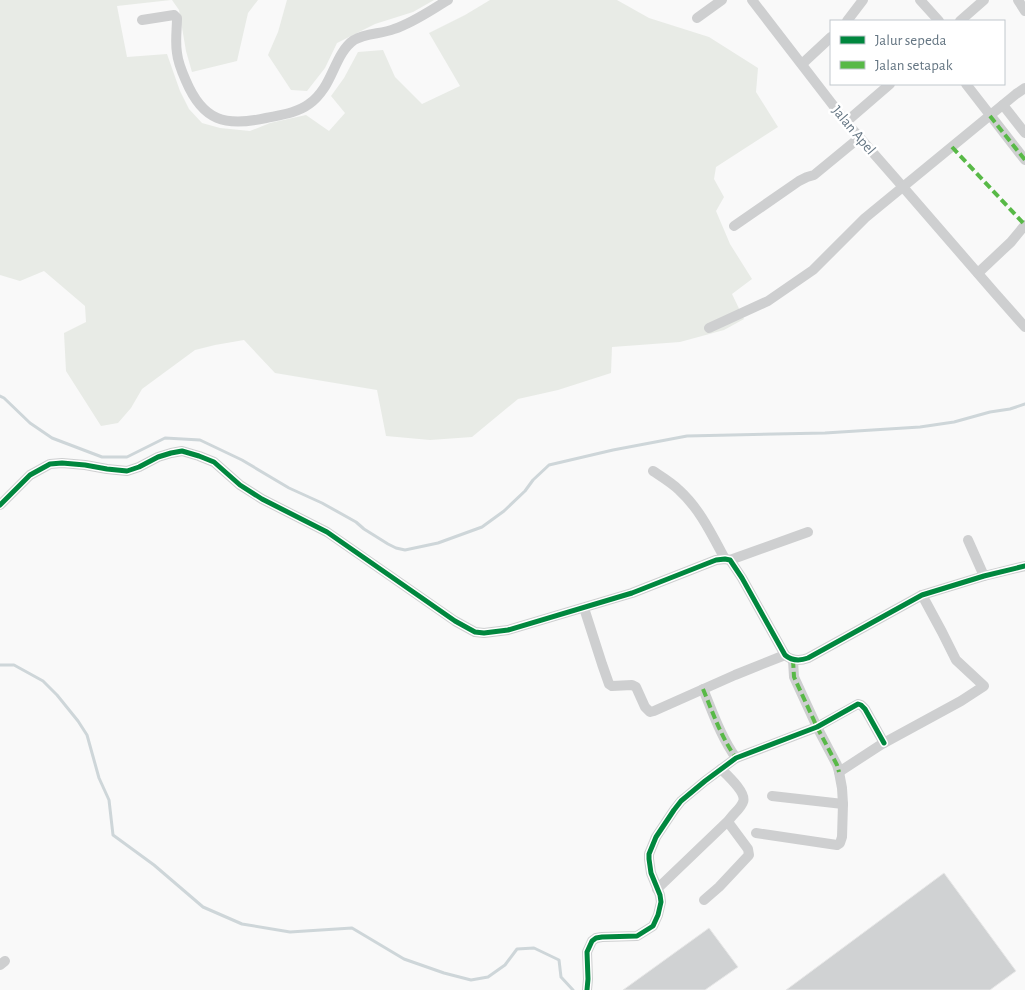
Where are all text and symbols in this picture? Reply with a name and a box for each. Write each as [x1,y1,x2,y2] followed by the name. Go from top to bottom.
[830,20,1005,85] legend
[875,33,947,48] text: Jalur sepeda
[875,58,953,73] text: Jalan setapak
[829,103,878,158] street label: Jalan Apel

